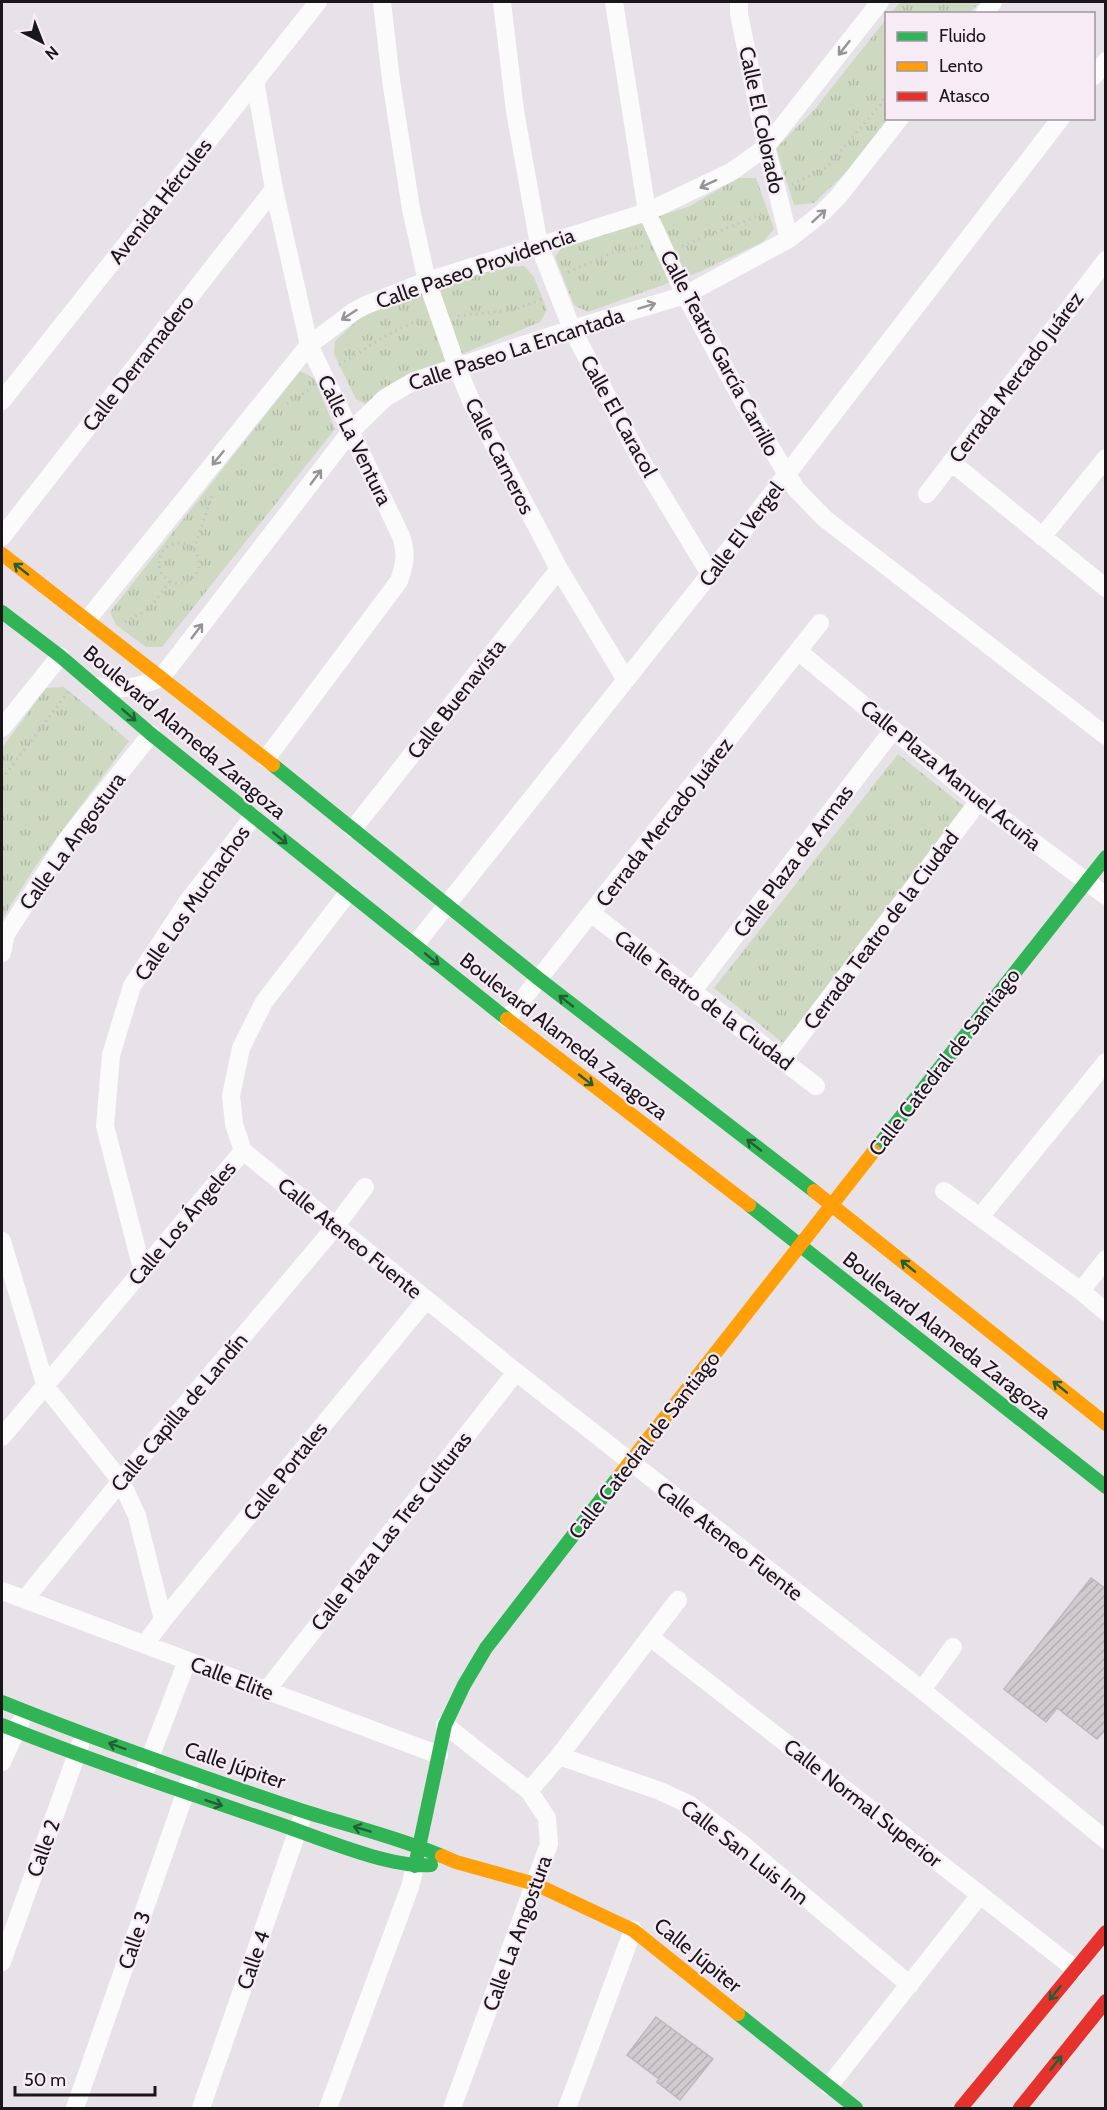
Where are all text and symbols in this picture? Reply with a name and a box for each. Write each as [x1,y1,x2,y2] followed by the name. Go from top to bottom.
[12,12,72,72] north arrow
[885,12,1095,120] legend
[939,25,986,47] text: Fluido
[838,39,851,55] one-way arrow
[41,42,62,64] text: N
[734,44,790,196] street label: Calle El Colorado
[939,55,983,77] text: Lento
[939,85,990,107] text: Atasco
[103,133,217,269] street label: Avenida Hércules
[700,178,718,190] one-way arrow
[810,209,826,223] one-way arrow
[372,222,578,314] street label: Calle Paseo Providencia
[655,246,785,460] street label: Calle Teatro García Carrillo
[944,286,1089,467] street label: Cerrada Mercado Juárez
[77,290,199,436] street label: Calle Derramadero
[637,300,656,311] one-way arrow
[405,302,627,396] street label: Calle Paseo La Encantada
[340,309,357,322] one-way arrow
[575,351,663,481] street label: Calle El Caracol
[313,371,397,509] street label: Calle La Ventura
[460,394,540,519] street label: Calle Carneros
[211,450,224,466] one-way arrow
[309,469,322,485] one-way arrow
[694,477,788,591] street label: Calle El Vergel
[14,563,30,575] one-way arrow
[191,624,203,640] one-way arrow
[402,634,510,764] street label: Calle Buenavista
[79,640,291,824] street label: Boulevard Alameda Zaragoza
[856,694,1046,856] street label: Calle Plaza Manuel Acuña
[121,708,137,721] one-way arrow
[590,732,738,912] street label: Cerrada Mercado Juárez
[14,767,130,915] street label: Calle La Angostura
[728,780,858,942] street label: Calle Plaza de Armas
[129,820,255,985] street label: Calle Los Muchachos
[798,826,964,1034] street label: Cerrada Teatro de la Ciudad
[271,831,287,844] one-way arrow
[610,925,798,1075] street label: Calle Teatro de la Ciudad
[455,947,673,1125] street label: Boulevard Alameda Zaragoza
[424,952,440,965] one-way arrow
[863,963,1025,1161] street label: Calle Catedral de Santiago
[559,994,575,1007] one-way arrow
[577,1073,593,1086] one-way arrow
[747,1139,763,1152] one-way arrow
[123,1156,241,1290] street label: Calle Los Ángeles
[273,1172,427,1304] street label: Calle Ateneo Fuente
[838,1246,1056,1424] street label: Boulevard Alameda Zaragoza
[900,1259,916,1272] one-way arrow
[105,1328,253,1496] street label: Calle Capilla de Landín
[563,1346,725,1544] street label: Calle Catedral de Santiago
[1052,1381,1068,1394] one-way arrow
[238,1416,333,1525] street label: Calle Portales
[306,1426,477,1635] street label: Calle Plaza Las Tres Culturas
[652,1476,808,1606] street label: Calle Ateneo Fuente
[187,1651,277,1705] street label: Calle Elite
[779,1733,947,1873] street label: Calle Normal Superior
[181,1736,289,1794] street label: Calle Júpiter
[108,1740,127,1751] one-way arrow
[676,1794,814,1910] street label: Calle San Luis Inn
[204,1798,223,1809] one-way arrow
[21,1816,65,1880] street label: Calle 2
[353,1823,372,1834] one-way arrow
[477,1852,557,2014] street label: Calle La Angostura
[112,1908,156,1972] street label: Calle 3
[649,1912,747,1998] street label: Calle Júpiter
[231,1927,275,1993] street label: Calle 4
[1049,1985,1062,2001] one-way arrow
[1050,2055,1063,2071] one-way arrow
[15,2059,154,2097] scale bar
[24,2069,66,2091] text: 50 m

